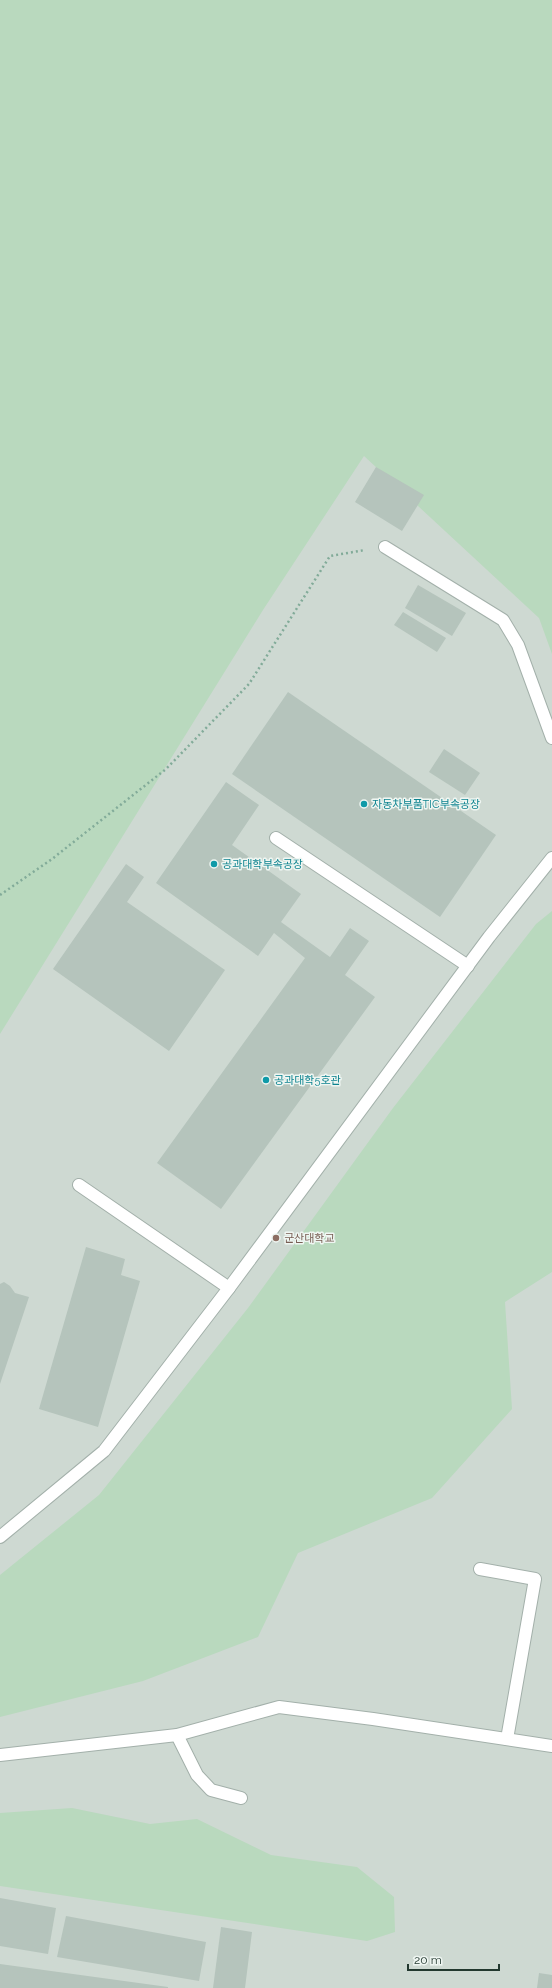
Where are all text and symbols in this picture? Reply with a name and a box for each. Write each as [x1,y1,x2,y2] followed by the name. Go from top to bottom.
[372,798,480,811] place label: 자동차부품TIC부속공장
[359,799,369,809] marker: 자동차부품TIC부속공장
[222,858,303,871] place label: 공과대학부속공장
[209,859,219,869] marker: 공과대학부속공장
[274,1074,341,1087] place label: 공과대학5호관
[261,1075,271,1085] marker: 공과대학5호관
[284,1232,335,1245] place label: 군산대학교
[271,1233,281,1243] marker: 군산대학교
[408,1946,499,1972] scale bar
[414,1953,442,1967] text: 20 m

